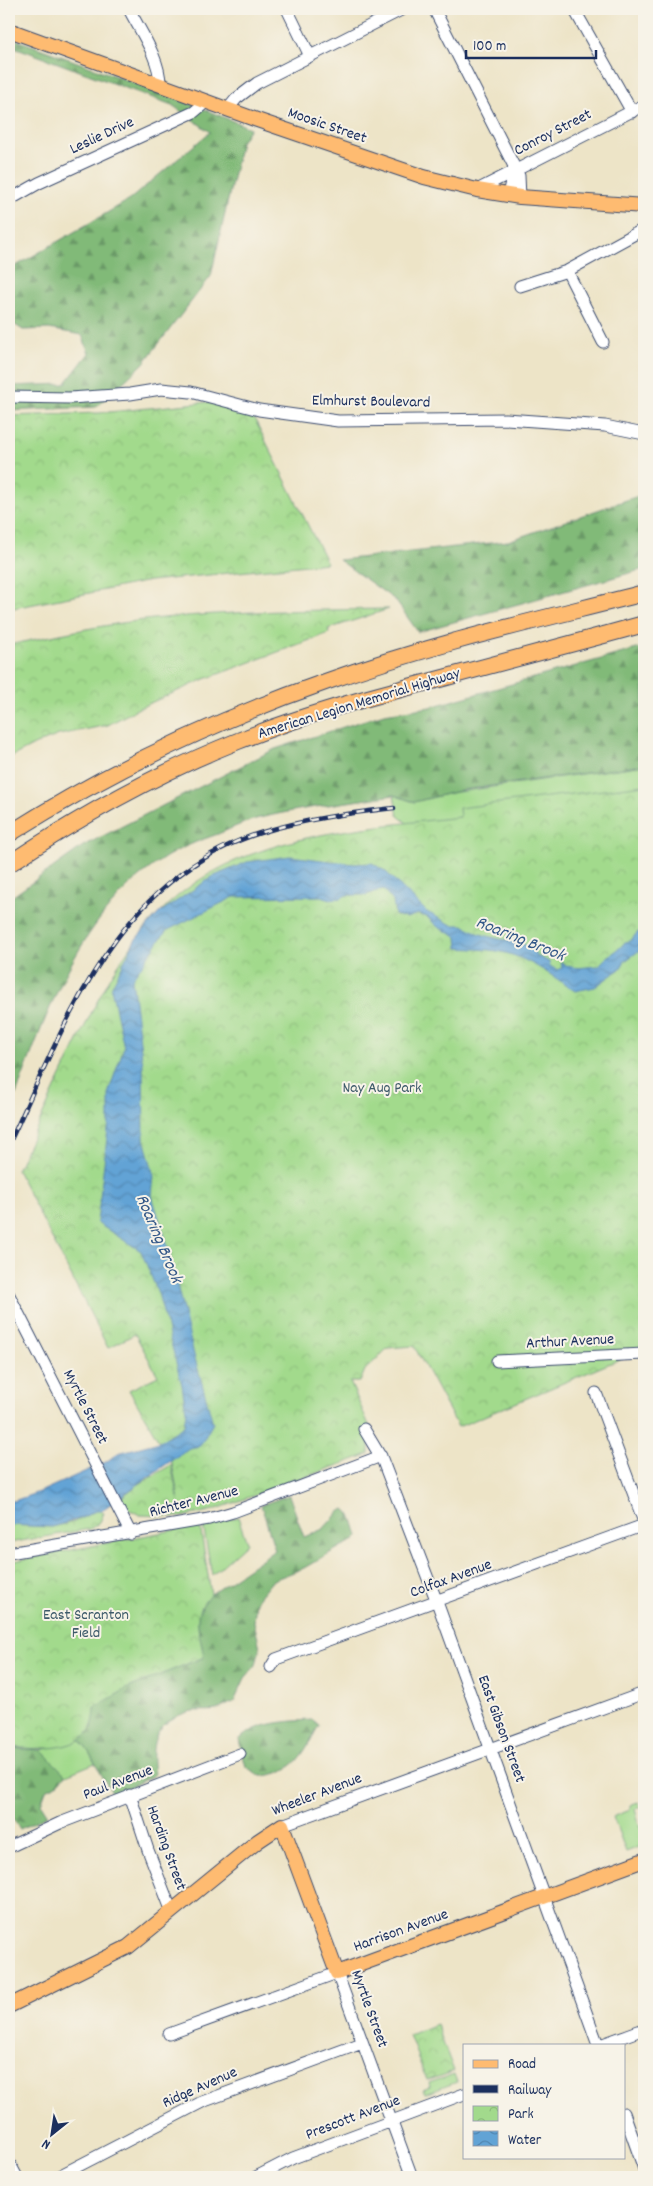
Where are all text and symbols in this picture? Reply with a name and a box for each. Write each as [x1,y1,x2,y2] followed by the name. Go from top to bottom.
[466,28,596,60] scale bar
[473,36,506,58] text: 100 m
[284,102,370,150] street label: Moosic Street
[510,104,596,162] street label: Conroy Street
[66,111,138,161] street label: Leslie Drive
[312,389,430,415] street label: Elmhurst Boulevard
[255,662,463,746] street label: American Legion Memorial Highway
[472,911,570,970] water label: Roaring Brook
[342,1077,422,1100] park label: Nay Aug Park
[128,1191,189,1289] water label: Roaring Brook
[525,1328,615,1356] street label: Arthur Avenue
[56,1366,114,1448] street label: Myrtle Street
[147,1480,241,1524] street label: Richter Avenue
[407,1554,495,1604] street label: Colfax Avenue
[43,1604,129,1645] park label: East Scranton Field
[471,1672,531,1786] street label: East Gibson Street
[80,1759,156,1807] street label: Paul Avenue
[269,1767,365,1823] street label: Wheeler Avenue
[140,1802,192,1894] street label: Harding Street
[350,1903,452,1959] street label: Harrison Avenue
[344,1967,394,2051] street label: Myrtle Street
[463,2044,626,2158] legend
[508,2054,536,2076] text: Road
[159,2061,241,2115] street label: Ridge Avenue
[508,2080,552,2102] text: Railway
[302,2089,404,2147] street label: Prescott Avenue
[508,2104,534,2126] text: Park
[28,2108,78,2158] north arrow
[508,2130,542,2152] text: Water
[38,2133,54,2154] text: N

